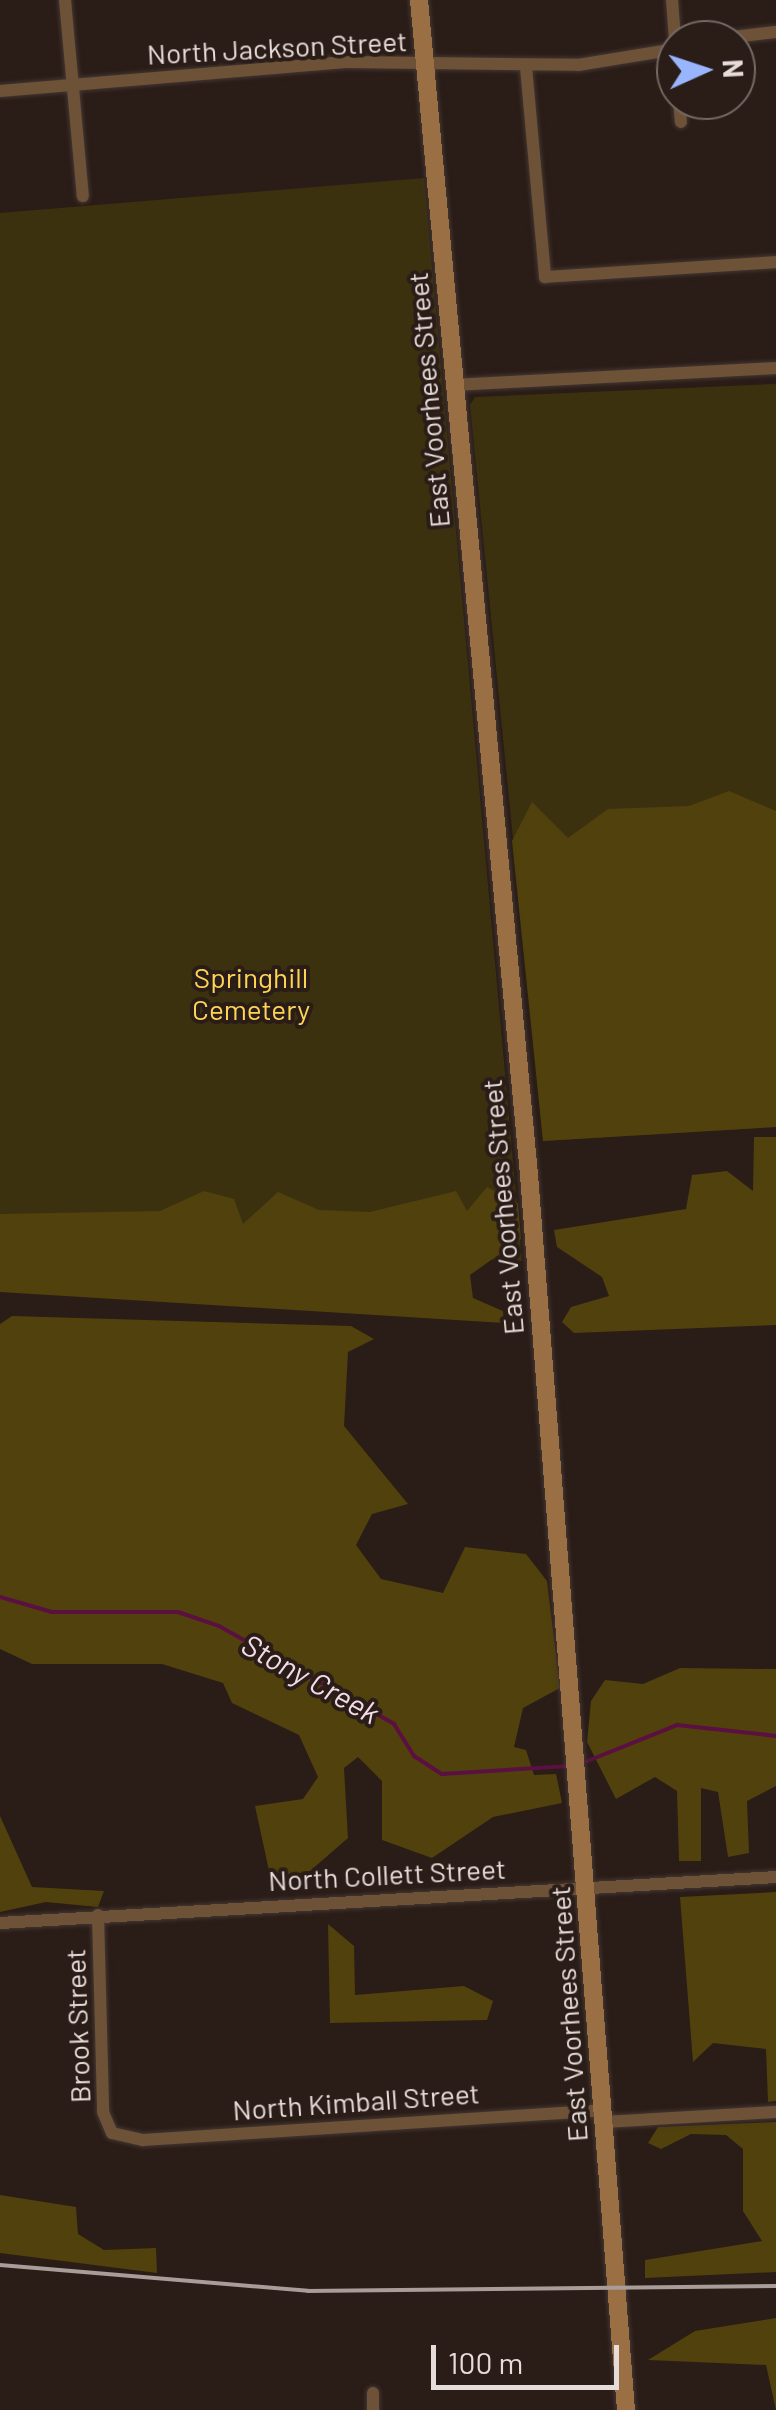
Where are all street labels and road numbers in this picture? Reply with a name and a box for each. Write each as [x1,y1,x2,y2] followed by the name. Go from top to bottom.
[146,23,408,71] street label: North Jackson Street
[400,271,456,529] street label: East Voorhees Street
[474,1078,530,1336] street label: East Voorhees Street
[267,1851,507,1897] street label: North Collett Street
[542,1885,594,2143] street label: East Voorhees Street
[58,1948,96,2104] street label: Brook Street
[231,2076,481,2126] street label: North Kimball Street

